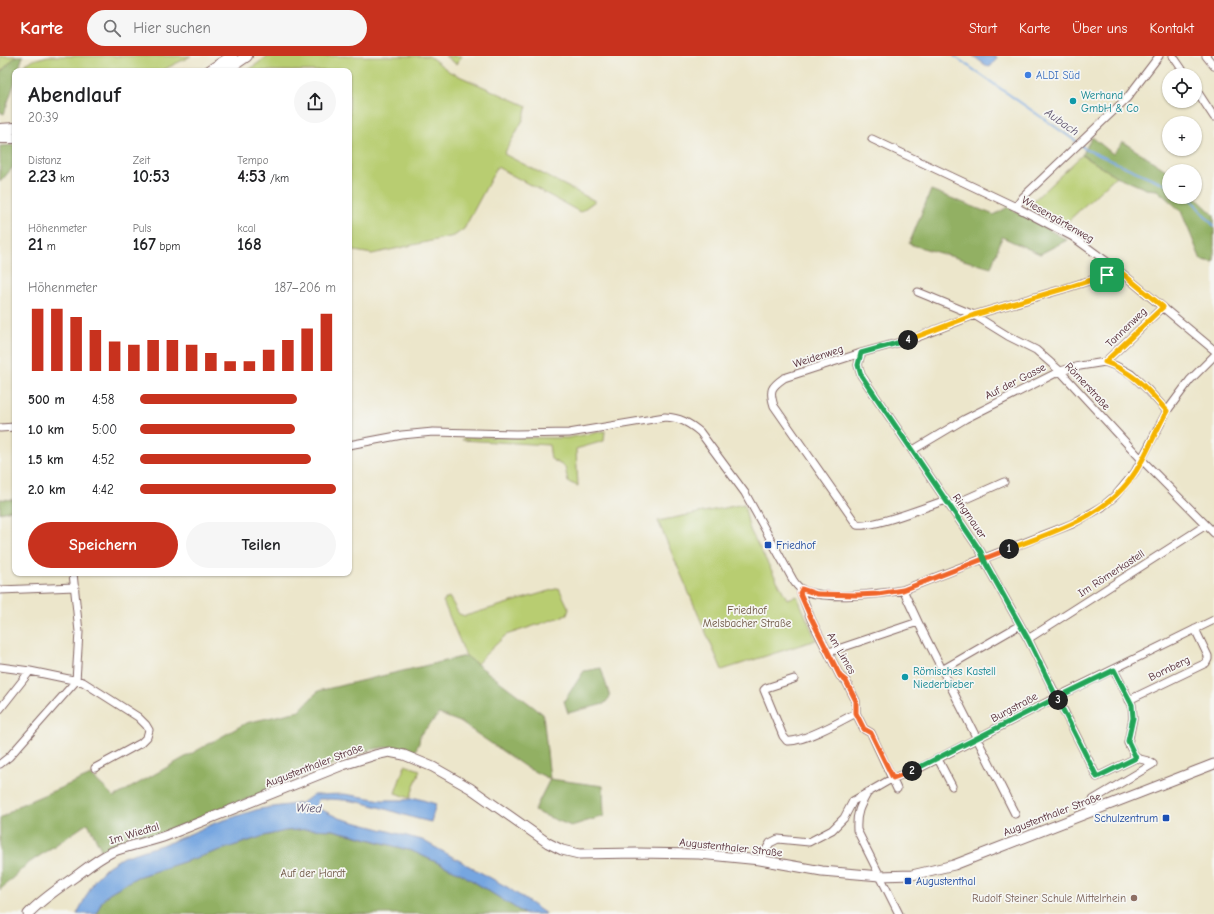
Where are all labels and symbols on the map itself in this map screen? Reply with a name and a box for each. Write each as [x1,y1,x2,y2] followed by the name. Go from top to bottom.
[1036,69,1080,82] place label: ALDI Süd
[1023,70,1033,80] marker: ALDI Süd
[1081,89,1139,115] place label: Werhand GmbH & Co
[1068,96,1078,106] marker: Werhand GmbH & Co
[1042,105,1082,139] water label: Aubach
[1019,193,1096,245] street label: Wiesengärtenweg
[1090,258,1124,292] pin
[1103,305,1150,350] street label: Tannenweg
[898,330,918,350] pin: 4
[791,342,845,371] street label: Weidenweg
[983,360,1048,402] street label: Auf der Gasse
[1062,360,1113,413] street label: Römerstraße
[950,491,990,542] street label: Ringmauer
[776,539,816,552] place label: Friedhof
[999,539,1019,559] pin: 1
[763,540,773,550] marker: Friedhof
[1076,547,1147,600] street label: Im Römerkastell
[703,604,792,630] park label: Friedhof Melsbacher Straße
[824,630,859,677] street label: Am Limes
[1146,653,1192,684] street label: Bornberg
[913,665,996,691] place label: Römisches Kastell Niederbieber
[900,672,910,682] marker: Römisches Kastell Niederbieber
[989,689,1040,725] street label: Burgstraße
[1048,690,1068,710] pin: 3
[264,741,365,790] street label: Augustenthaler Straße
[902,761,922,781] pin: 2
[1002,790,1103,839] street label: Augustenthaler Straße
[296,801,323,815] water label: Wied
[1094,812,1158,825] place label: Schulzentrum
[1161,813,1171,823] marker: Schulzentrum
[108,820,161,847] street label: Im Wiedtal
[679,836,784,859] street label: Augustenthaler Straße
[281,867,346,880] park label: Auf der Hardt
[916,875,976,888] place label: Augustenthal
[903,876,913,886] marker: Augustenthal
[972,892,1126,905] place label: Rudolf Steiner Schule Mittelrhein
[1129,893,1139,903] marker: Rudolf Steiner Schule Mittelrhein

